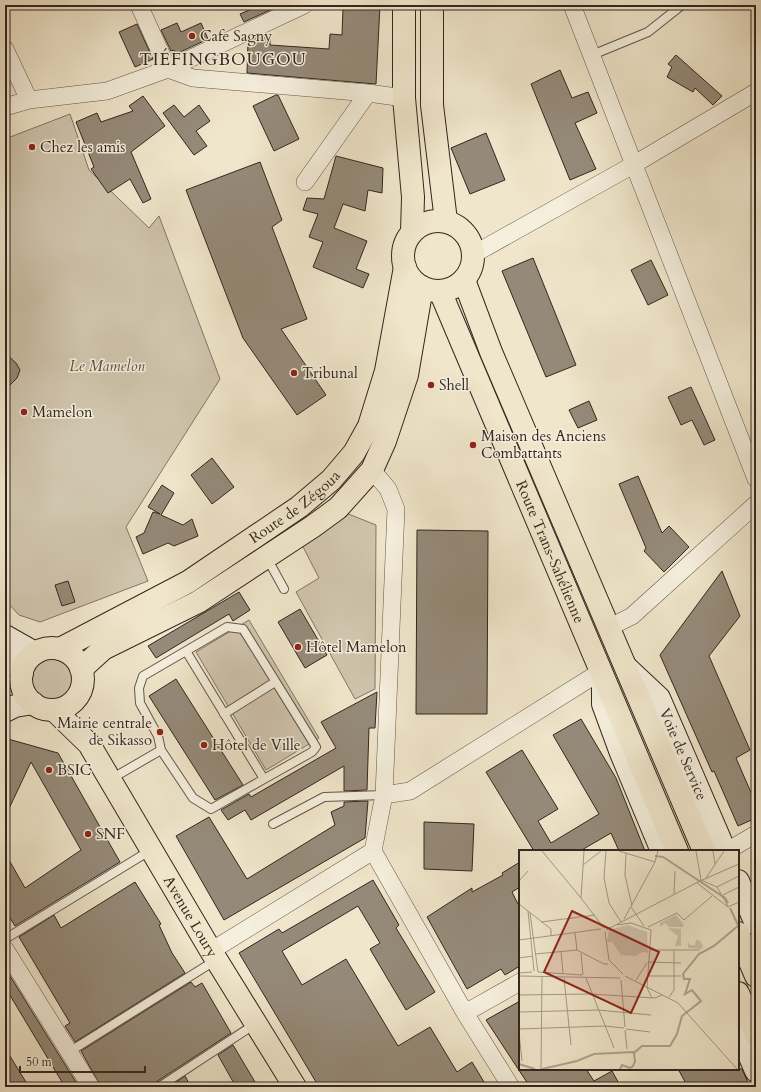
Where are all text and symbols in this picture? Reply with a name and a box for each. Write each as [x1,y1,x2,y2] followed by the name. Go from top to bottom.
[200,26,272,46] place label: Cafe Sagny
[187,31,197,41] marker: Cafe Sagny
[139,48,307,71] district label: TIÉFINGBOUGOU
[40,137,125,157] place label: Chez les amis
[27,142,37,152] marker: Chez les amis
[69,356,145,376] park label: Le Mamelon
[302,363,358,383] place label: Tribunal
[289,368,299,378] marker: Tribunal
[439,375,469,395] place label: Shell
[426,380,436,390] marker: Shell
[32,402,93,422] place label: Mamelon
[19,407,29,417] marker: Mamelon
[481,426,606,463] place label: Maison des Anciens Combattants
[468,440,478,450] marker: Maison des Anciens Combattants
[245,466,345,548] street label: Route de Zégoua
[511,477,589,626] street label: Route Trans-Sahélienne
[306,637,407,657] place label: Hôtel Mamelon
[293,642,303,652] marker: Hôtel Mamelon
[655,705,712,803] street label: Voie de Service
[57,713,152,750] place label: Mairie centrale de Sikasso
[155,727,165,737] marker: Mairie centrale de Sikasso
[212,735,301,755] place label: Hôtel de Ville
[199,740,209,750] marker: Hôtel de Ville
[57,760,91,780] place label: BSIC
[44,765,54,775] marker: BSIC
[96,824,125,844] place label: SNF
[83,829,93,839] marker: SNF
[519,850,739,1070] inset map
[159,872,223,961] street label: Avenue Loury
[20,1048,145,1074] scale bar
[26,1054,53,1070] text: 50 m

